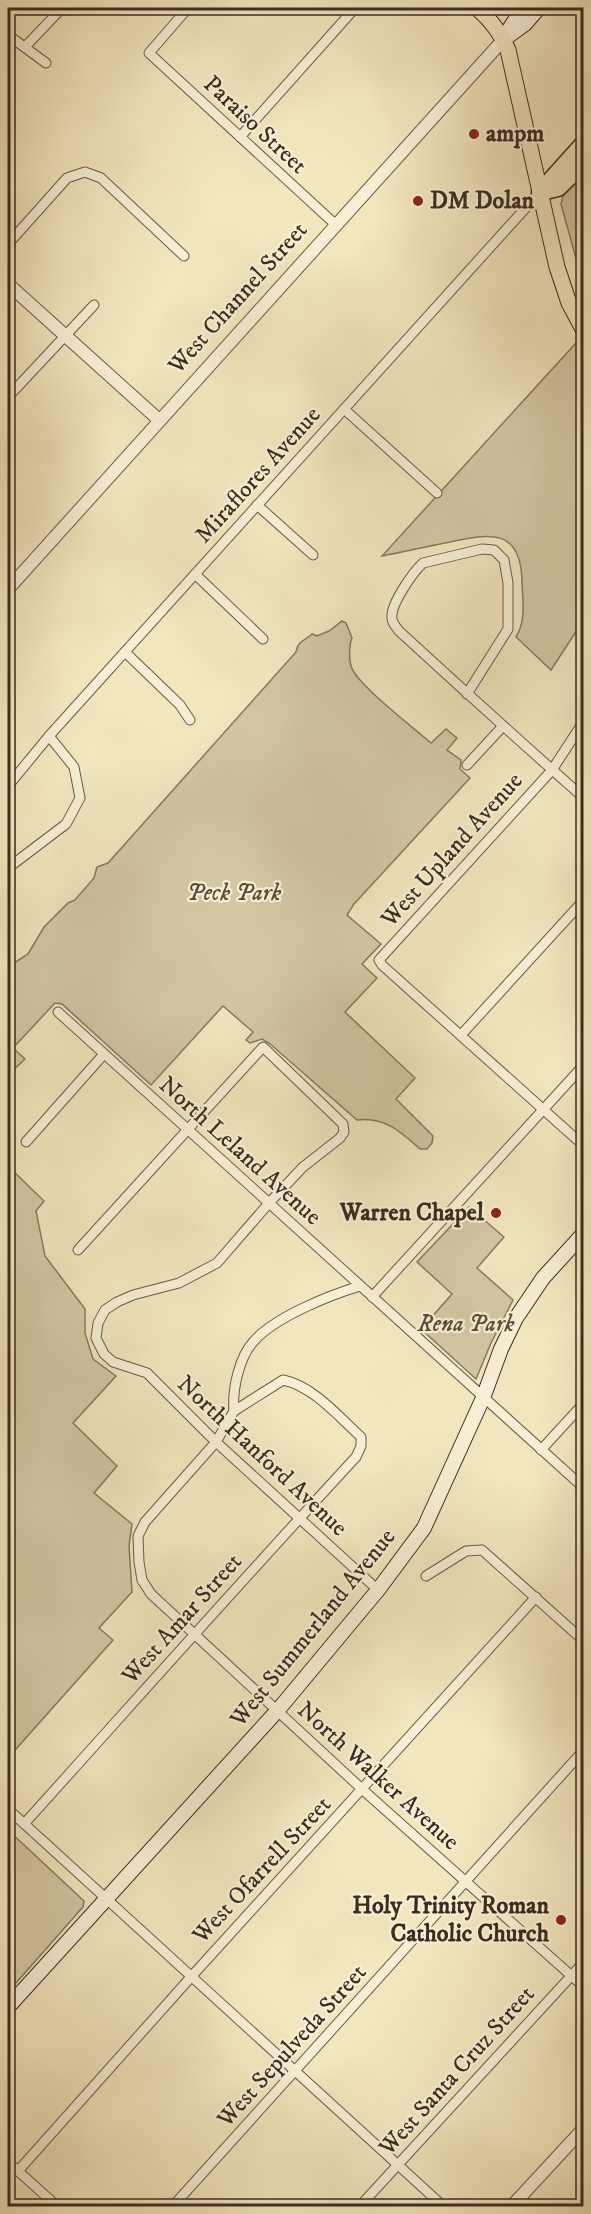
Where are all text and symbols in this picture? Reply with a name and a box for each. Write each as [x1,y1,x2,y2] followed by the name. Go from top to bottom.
[197,69,313,181] street label: Paraiso Street
[486,119,544,149] place label: ampm
[467,127,481,141] marker: ampm
[430,186,535,216] place label: DM Dolan
[411,194,425,208] marker: DM Dolan
[161,215,314,381] street label: West Channel Street
[189,400,327,550] street label: Miraflores Avenue
[374,766,529,934] street label: West Upland Avenue
[187,878,281,908] park label: Peck Park
[152,1070,328,1232] street label: North Leland Avenue
[339,1198,485,1228] place label: Warren Chapel
[489,1206,503,1220] marker: Warren Chapel
[417,1309,514,1339] park label: Rena Park
[170,1369,354,1543] street label: North Hanford Avenue
[223,1523,402,1734] street label: West Summerland Avenue
[115,1547,249,1691] street label: West Amar Street
[291,1695,465,1857] street label: North Walker Avenue
[185,1790,338,1951] street label: West Ofarrell Street
[352,1891,549,1949] place label: Holy Trinity Roman Catholic Church
[554,1913,568,1927] marker: Holy Trinity Roman Catholic Church
[210,1958,373,2135] street label: West Sepulveda Street
[372,1980,541,2163] street label: West Santa Cruz Street

